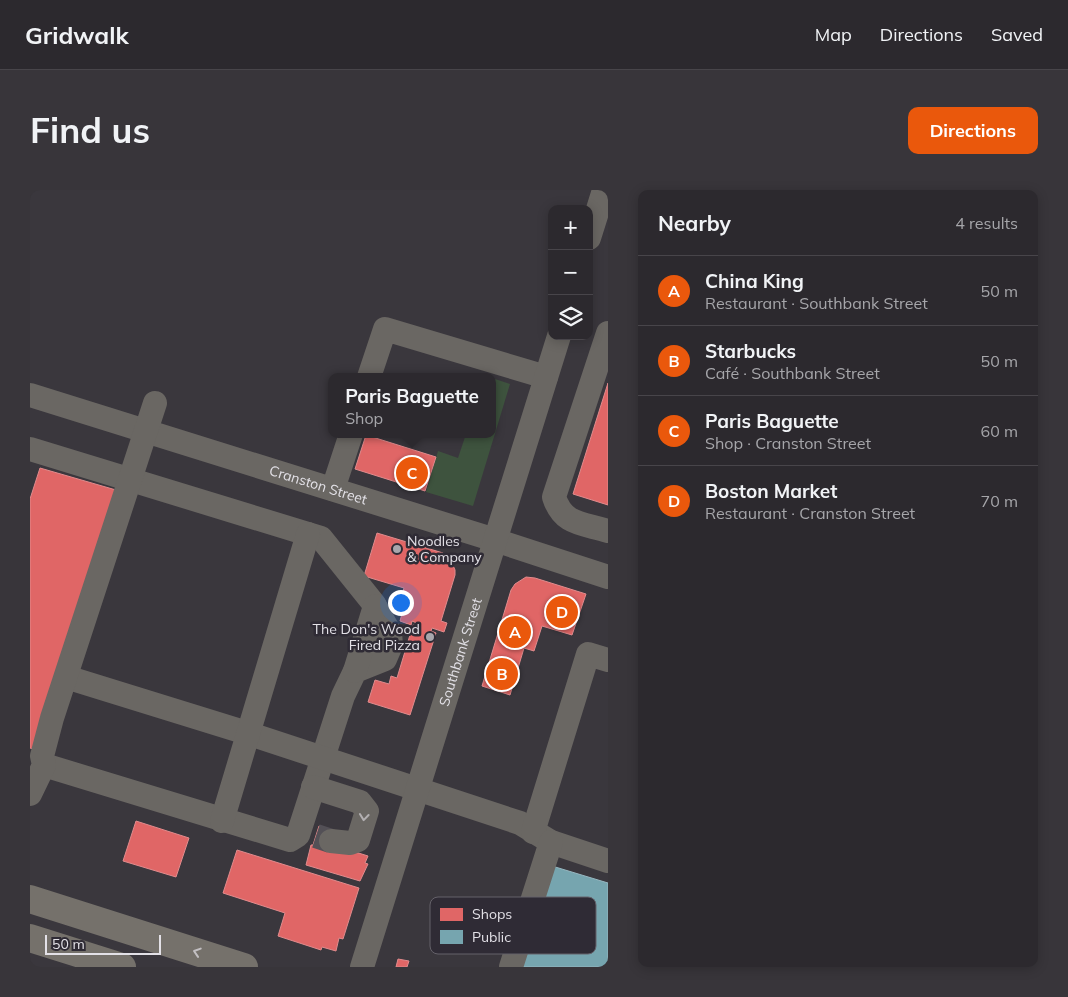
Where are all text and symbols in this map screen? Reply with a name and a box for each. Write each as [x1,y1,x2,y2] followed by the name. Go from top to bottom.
[25,20,129,50] text: Gridwalk
[815,23,852,46] text: Map
[880,23,963,46] text: Directions
[991,23,1043,46] text: Saved
[908,107,1038,154] button: Directions
[30,108,150,152] text: Find us
[548,205,593,340] map controls
[548,205,593,250] button: +
[658,210,731,236] text: Nearby
[955,213,1018,233] text: 4 results
[548,250,593,295] button: −
[705,269,804,293] text: China King
[668,281,680,301] text: A
[981,281,1018,301] text: 50 m
[705,293,928,313] text: Restaurant · Southbank Street
[548,295,593,340] button: layers
[705,339,796,363] text: Starbucks
[668,351,680,371] text: B
[981,351,1018,371] text: 50 m
[705,363,880,383] text: Café · Southbank Street
[328,373,496,438] popup
[345,384,479,408] text: Paris Baguette
[345,408,383,428] text: Shop
[705,409,839,433] text: Paris Baguette
[669,421,679,441] text: C
[981,421,1018,441] text: 60 m
[705,433,871,453] text: Shop · Cranston Street
[396,454,428,492] pin: C
[267,461,370,509] street label: Cranston Street
[705,479,837,503] text: Boston Market
[668,491,680,511] text: D
[981,491,1018,511] text: 70 m
[705,503,915,523] text: Restaurant · Cranston Street
[407,532,482,566] place label: Noodles & Company
[391,543,403,555] marker: Noodles & Company
[388,590,414,616] your location
[546,593,578,631] pin: D
[435,595,486,708] street label: Southbank Street
[499,613,531,651] pin: A
[313,620,420,654] place label: The Don's Wood Fired Pizza
[424,631,436,643] marker: The Don's Wood Fired Pizza
[486,655,518,693] pin: B
[359,813,370,821] one-way arrow
[430,897,596,954] legend
[472,905,512,923] text: Shops
[472,928,511,946] text: Public
[45,932,161,955] scale bar
[52,935,85,953] text: 50 m
[193,948,202,958] one-way arrow

